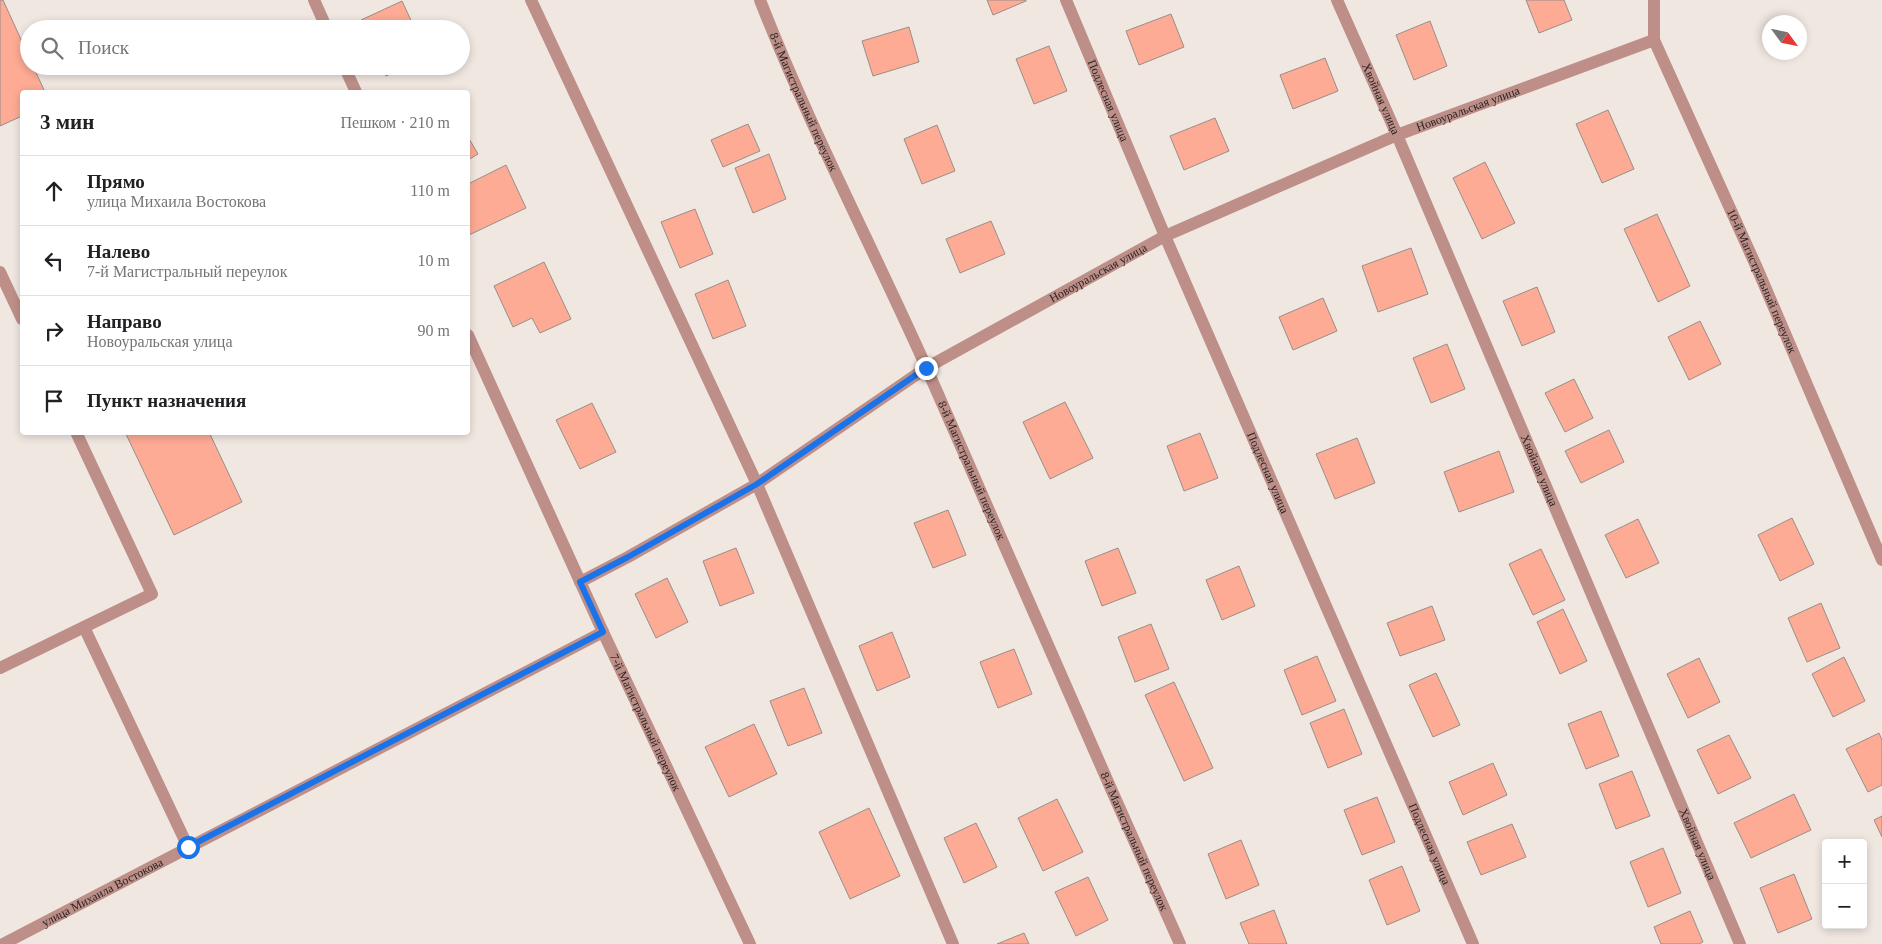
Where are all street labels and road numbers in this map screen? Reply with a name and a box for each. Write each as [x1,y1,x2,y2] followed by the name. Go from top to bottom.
[767,31,841,174] street label: 8-й Магистральный переулок
[1085,58,1132,144] street label: Подлесная улица
[1359,61,1403,137] street label: Хвойная улица
[1414,83,1522,134] street label: Новоуральская улица
[1724,206,1800,355] street label: 10-й Магистральный переулок
[1047,240,1150,305] street label: Новоуральская улица
[935,399,1008,542] street label: 8-й Магистральный переулок
[1244,430,1292,516] street label: Подлесная улица
[1518,432,1561,509] street label: Хвойная улица
[607,651,684,793] street label: 7-й Магистральный переулок
[1097,770,1171,913] street label: 8-й Магистральный переулок
[1406,801,1454,887] street label: Подлесная улица
[1676,806,1719,883] street label: Хвойная улица
[39,855,166,930] street label: улица Михаила Востокова

